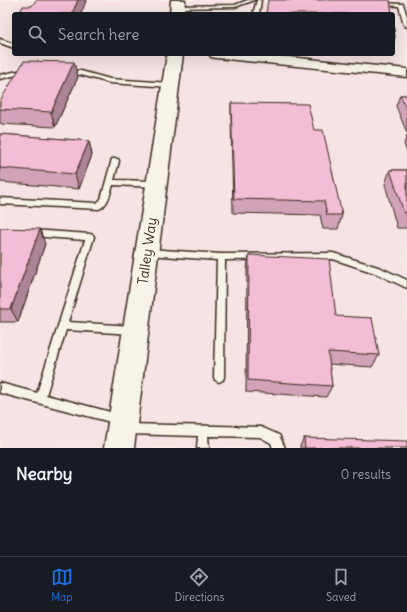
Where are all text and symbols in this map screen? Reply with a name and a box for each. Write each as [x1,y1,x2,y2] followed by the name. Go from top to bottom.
[12,12,395,56] search box
[26,23,48,45] icon: search
[58,25,139,44] text: Search here
[133,216,161,286] street label: Talley Way
[16,463,72,485] text: Nearby
[341,466,391,483] text: 0 results
[51,566,73,604] tab: Map
[175,566,224,604] tab: Directions
[326,566,356,604] tab: Saved

